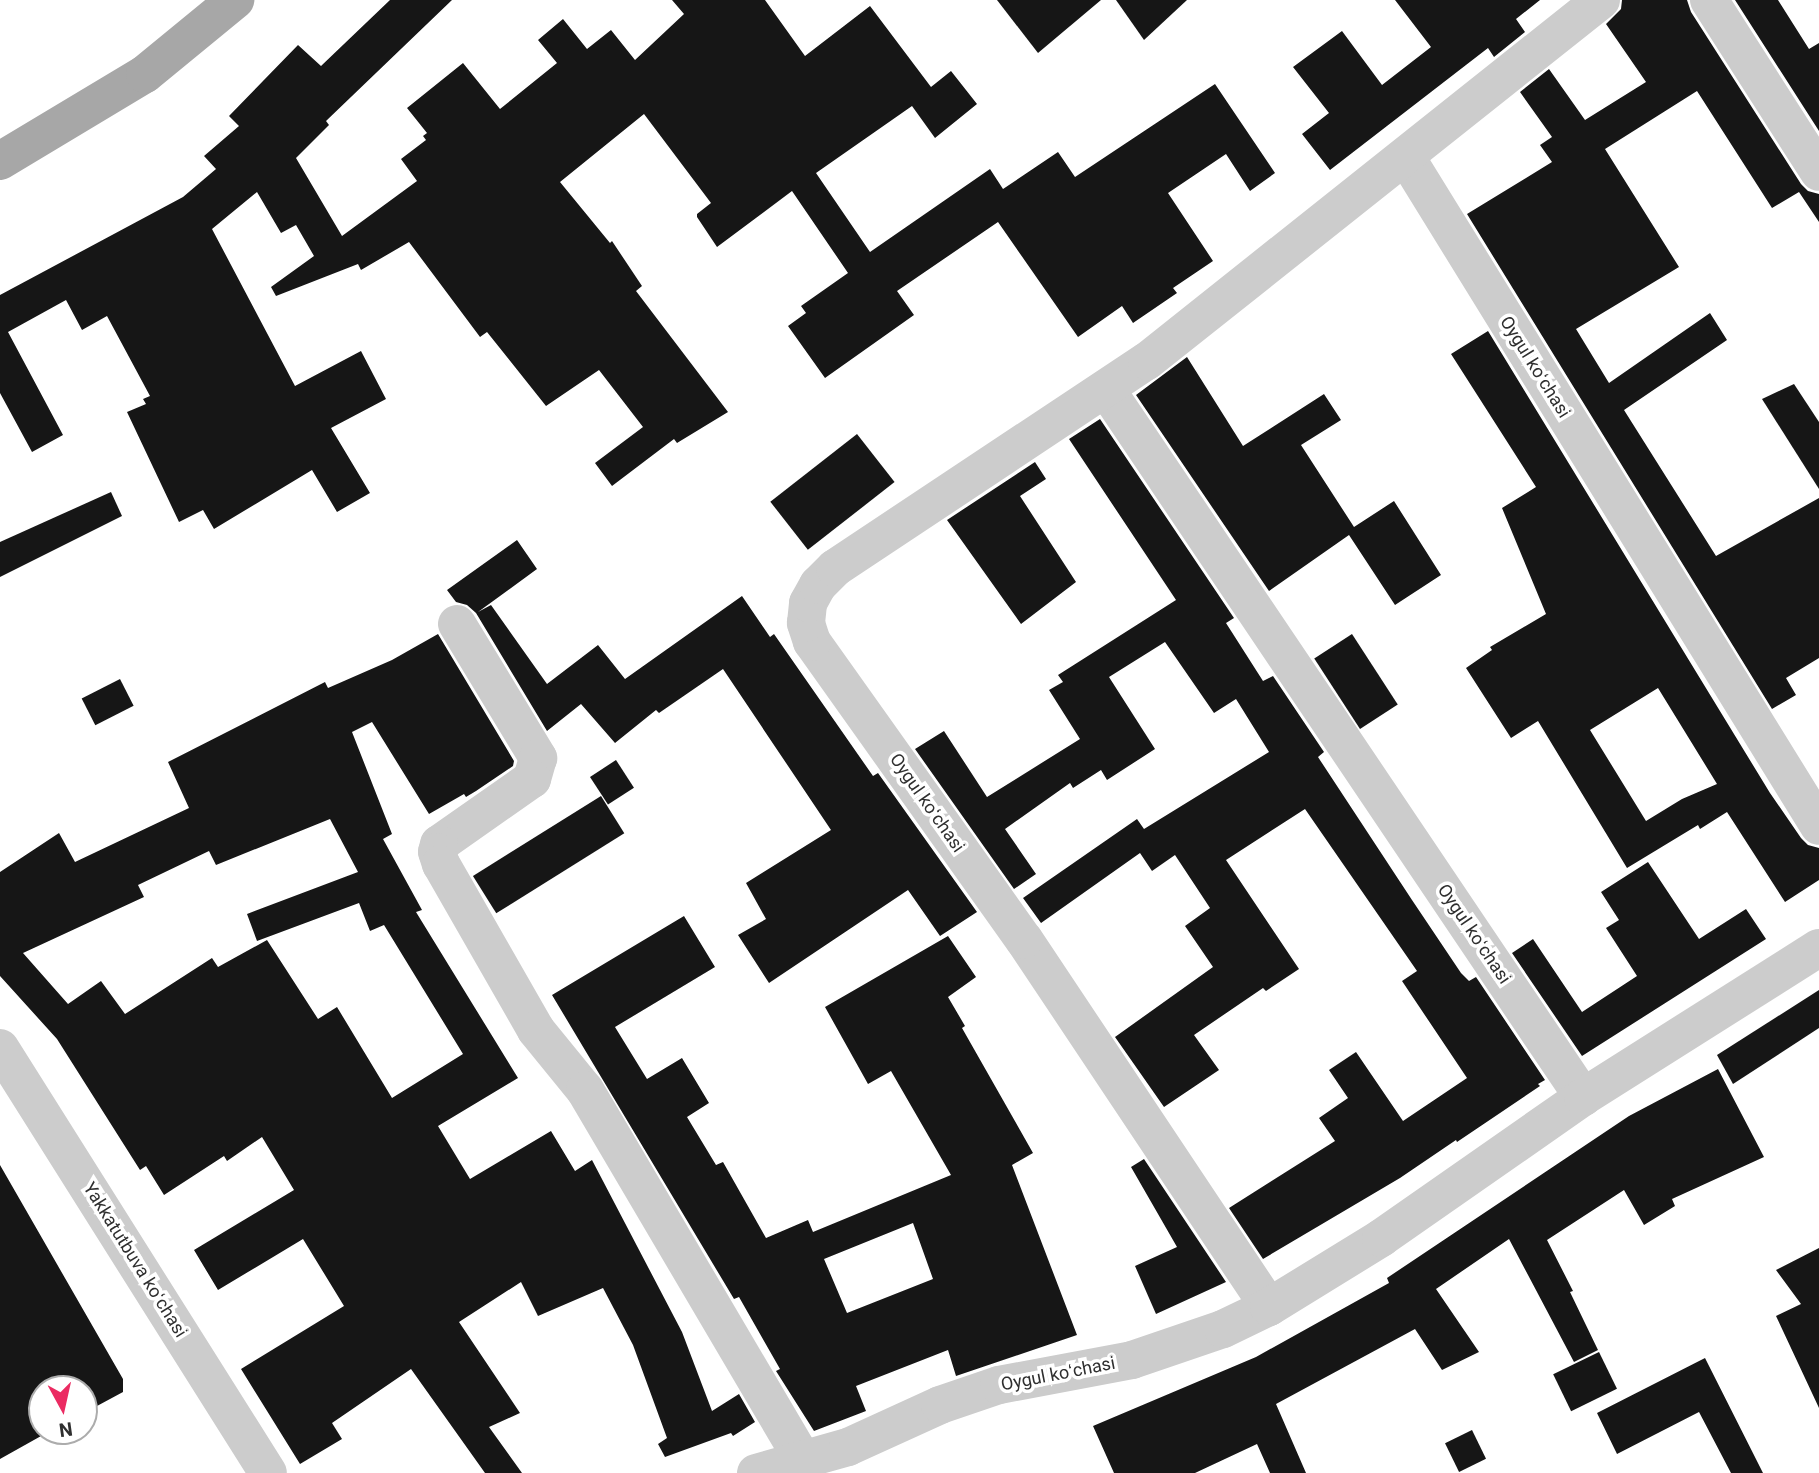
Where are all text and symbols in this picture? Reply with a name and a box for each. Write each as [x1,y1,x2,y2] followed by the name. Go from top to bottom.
[1495,312,1575,422] street label: Oygul koʻchasi
[885,749,969,857] street label: Oygul koʻchasi
[1433,880,1515,988] street label: Oygul koʻchasi
[78,1178,192,1342] street label: Yakkatutbuva koʻchasi
[999,1352,1117,1396] street label: Oygul koʻchasi
[28,1375,98,1445] north arrow
[57,1417,74,1442] text: N

